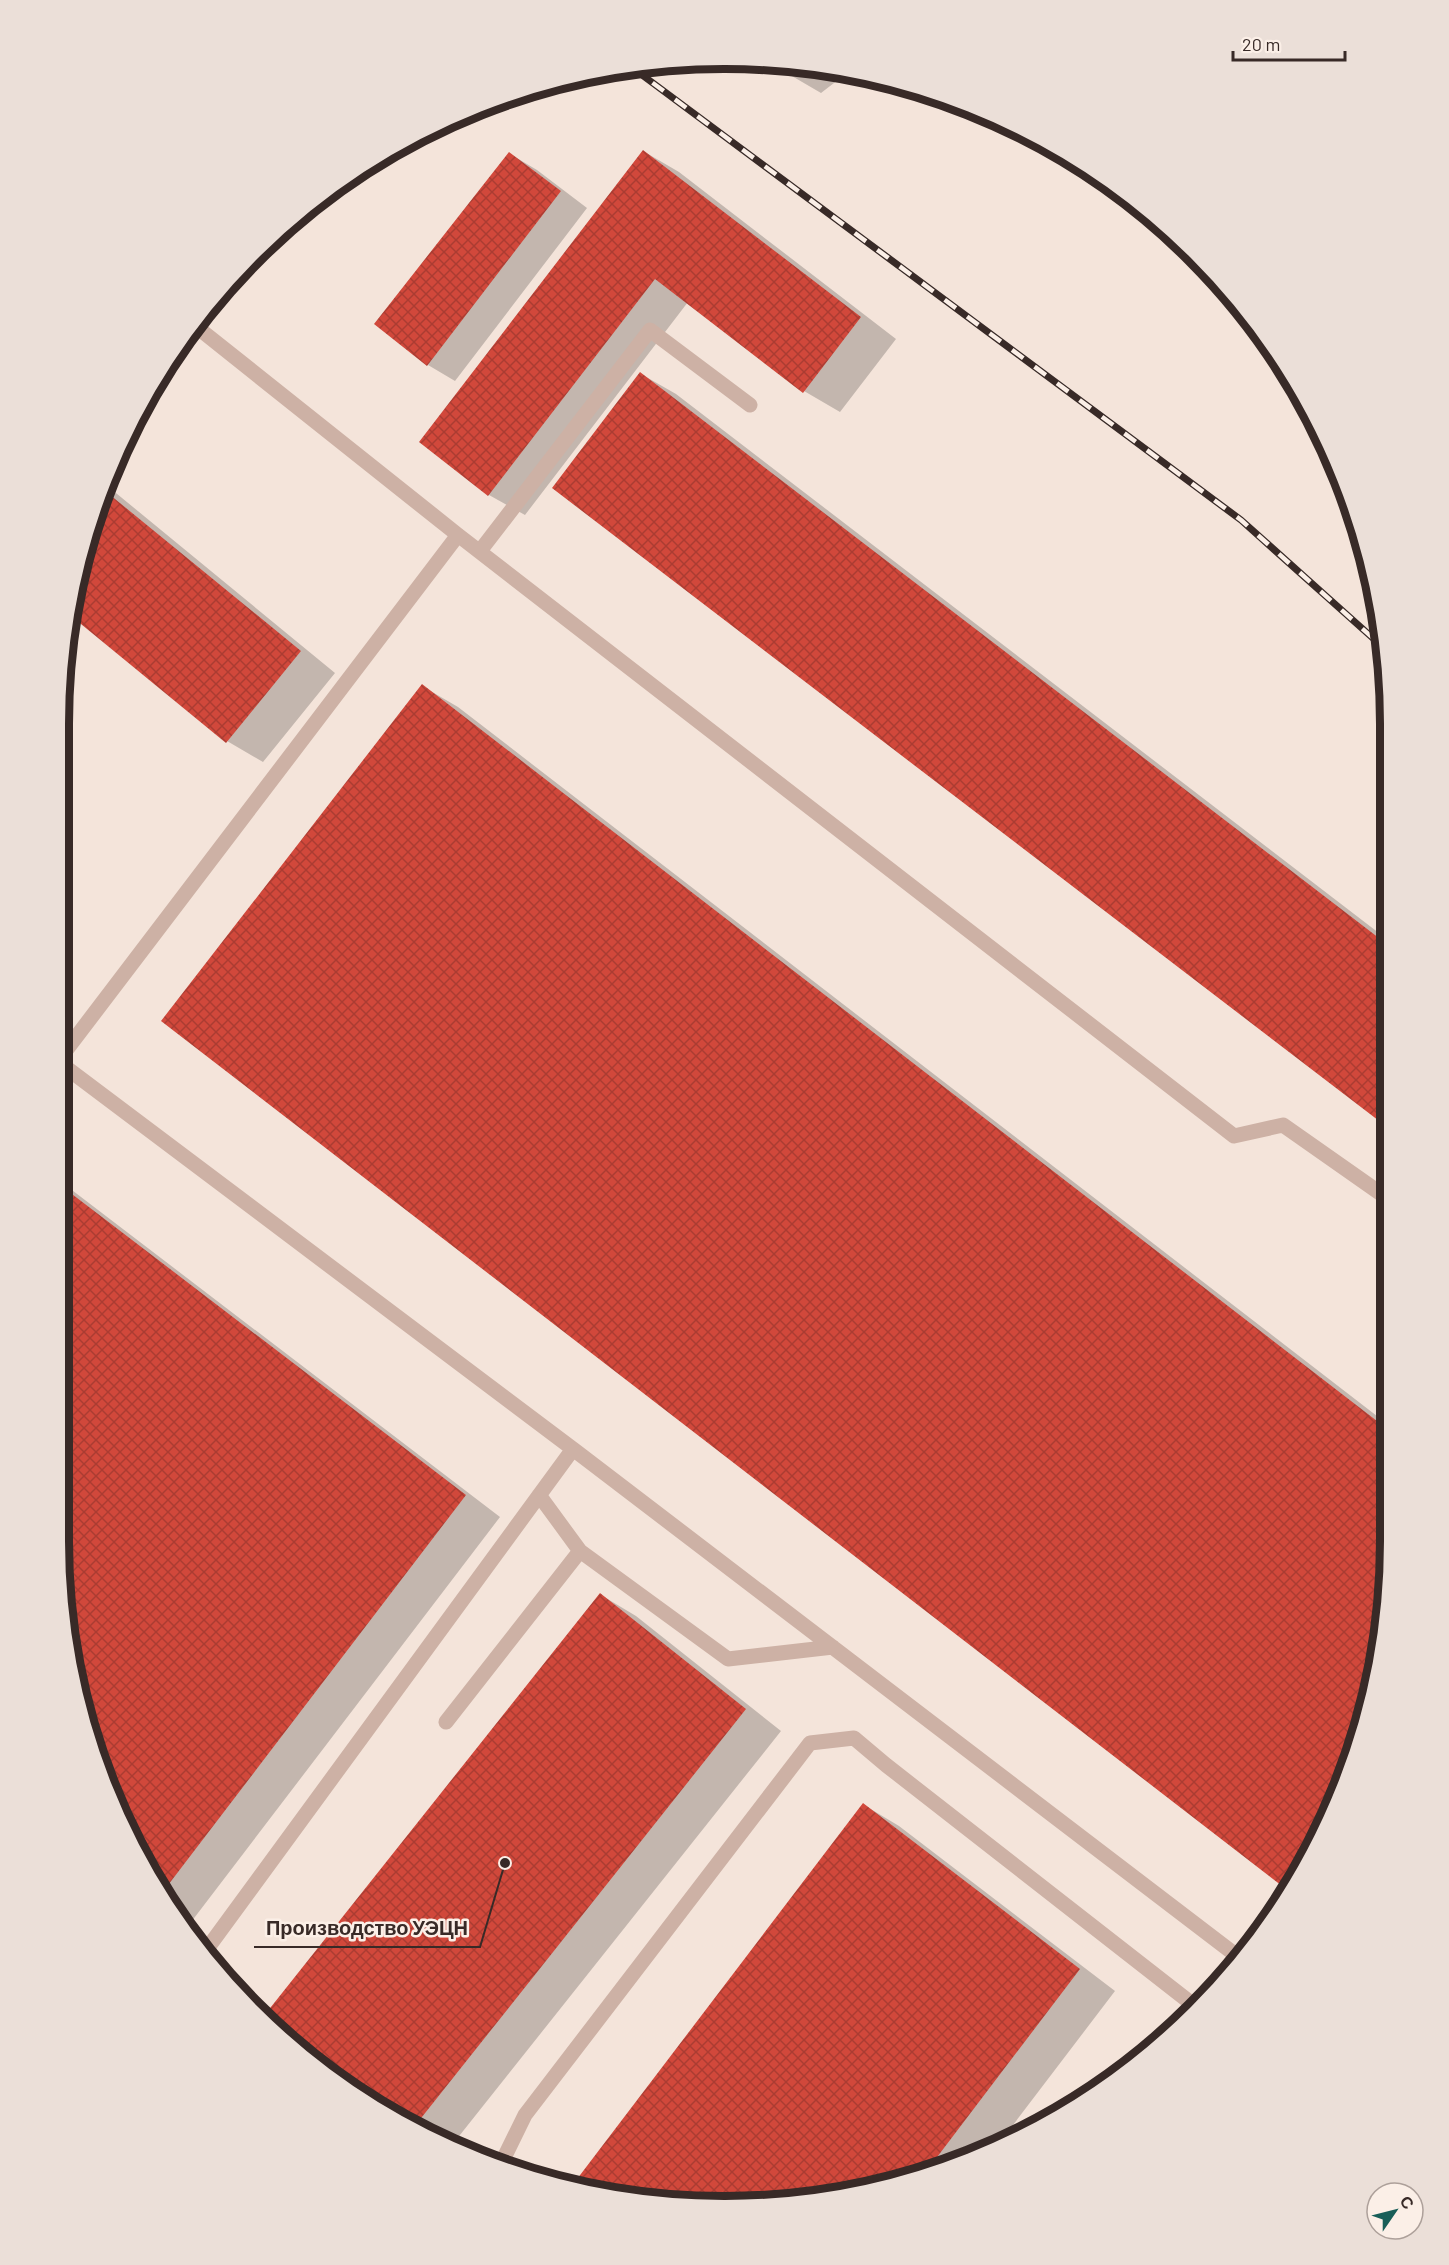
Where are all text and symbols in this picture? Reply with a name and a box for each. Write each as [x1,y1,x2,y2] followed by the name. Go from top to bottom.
[1233,24,1346,62] scale bar
[1242,33,1280,55] text: 20 m
[254,1909,480,1947] callout: Производство УЭЦН
[266,1915,468,1939] text: Производство УЭЦН
[1365,2181,1425,2241] north arrow
[1397,2192,1419,2213] text: С

